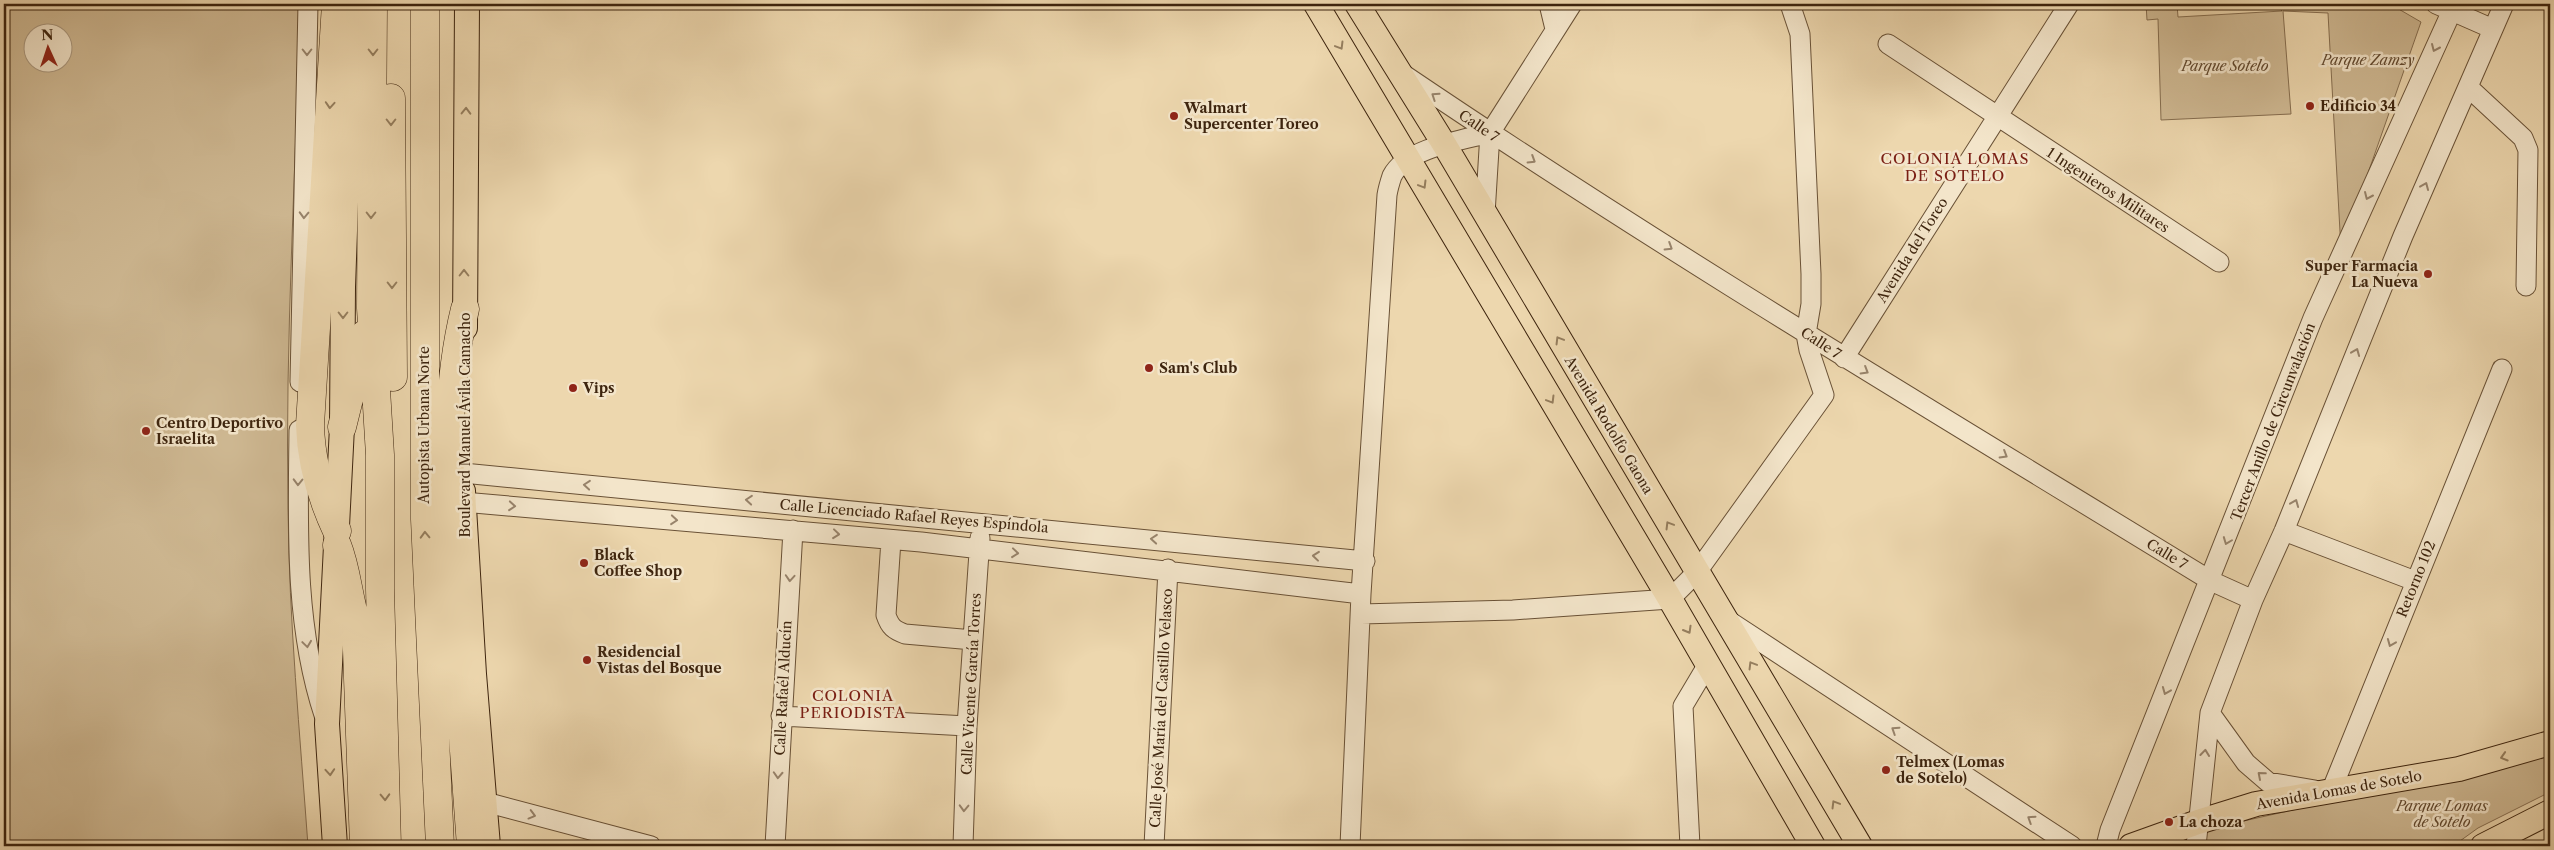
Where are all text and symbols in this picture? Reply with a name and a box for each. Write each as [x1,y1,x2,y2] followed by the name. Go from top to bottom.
[22,22,72,72] north arrow
[41,26,54,44] text: N
[1334,40,1344,49] one-way arrow
[2431,43,2442,52] one-way arrow
[302,49,312,57] one-way arrow
[367,49,378,57] one-way arrow
[2321,51,2414,69] park label: Parque Zamzy
[2181,57,2269,75] park label: Parque Sotelo
[1432,93,1441,103] one-way arrow
[2320,97,2396,115] place label: Edificio 34
[1183,99,1319,133] place label: Walmart Supercenter Toreo
[2304,100,2316,112] marker: Edificio 34
[325,101,336,109] one-way arrow
[1455,106,1503,146] street label: Calle 7
[461,107,471,114] one-way arrow
[1168,110,1180,122] marker: Walmart Supercenter Toreo
[386,119,396,127] one-way arrow
[2043,144,2173,236] street label: 1 Ingenieros Militares
[1881,149,2029,185] district label: COLONIA LOMAS DE SOTELO
[1526,153,1535,163] one-way arrow
[1417,180,1427,189] one-way arrow
[2418,182,2429,191] one-way arrow
[2364,191,2375,200] one-way arrow
[1872,194,1952,307] street label: Avenida del Toreo
[299,212,309,219] one-way arrow
[366,212,376,219] one-way arrow
[1663,240,1672,250] one-way arrow
[2305,257,2419,291] place label: Super Farmacia La Nueva
[2422,268,2434,280] marker: Super Farmacia La Nueva
[459,269,469,277] one-way arrow
[387,282,397,289] one-way arrow
[338,312,348,319] one-way arrow
[456,313,474,537] street label: Boulevard Manuel Ávila Camacho
[2227,320,2319,524] street label: Tercer Anillo de Circunvalación
[1797,323,1845,363] street label: Calle 7
[1556,336,1566,345] one-way arrow
[415,346,433,505] street label: Autopista Urbana Norte
[2350,348,2360,357] one-way arrow
[1560,352,1658,498] street label: Avenida Rodolfo Gaona
[1159,359,1237,377] place label: Sam's Club
[1143,362,1155,374] marker: Sam's Club
[1860,364,1869,374] one-way arrow
[582,379,615,397] place label: Vips
[567,382,579,394] marker: Vips
[1545,395,1555,404] one-way arrow
[156,414,283,448] place label: Centro Deportivo Israelita
[140,425,152,437] marker: Centro Deportivo Israelita
[1999,449,2008,459] one-way arrow
[293,479,304,487] one-way arrow
[583,479,591,490] one-way arrow
[745,495,753,506] one-way arrow
[779,495,1050,537] street label: Calle Licenciado Rafael Reyes Espíndola
[2289,499,2299,508] one-way arrow
[508,500,516,511] one-way arrow
[670,514,678,525] one-way arrow
[1665,521,1675,530] one-way arrow
[832,528,840,539] one-way arrow
[420,531,431,539] one-way arrow
[1150,534,1158,545] one-way arrow
[2143,535,2191,573] street label: Calle 7
[2222,536,2232,544] one-way arrow
[2392,538,2440,620] street label: Retorno 102
[594,546,682,580] place label: Black Coffee Shop
[1011,547,1019,558] one-way arrow
[1312,550,1320,561] one-way arrow
[578,557,590,569] marker: Black Coffee Shop
[785,575,796,583] one-way arrow
[1146,588,1176,828] street label: Calle José María del Castillo Velasco
[957,593,985,775] street label: Calle Vicente García Torres
[770,620,796,756] street label: Calle Rafaél Alducín
[1681,625,1691,634] one-way arrow
[2386,638,2397,647] one-way arrow
[301,641,312,649] one-way arrow
[596,643,722,677] place label: Residencial Vistas del Bosque
[581,654,593,666] marker: Residencial Vistas del Bosque
[1748,661,1758,670] one-way arrow
[800,686,906,722] district label: COLONIA PERIODISTA
[2162,687,2172,695] one-way arrow
[1892,727,1901,736] one-way arrow
[2199,749,2210,757] one-way arrow
[2500,752,2508,762] one-way arrow
[1896,753,2005,787] place label: Telmex (Lomas de Sotelo)
[1880,764,1892,776] marker: Telmex (Lomas de Sotelo)
[2254,767,2423,814] street label: Avenida Lomas de Sotelo
[324,768,335,776] one-way arrow
[773,772,784,780] one-way arrow
[2257,772,2266,781] one-way arrow
[380,793,391,801] one-way arrow
[2395,797,2489,831] park label: Parque Lomas de Sotelo
[1832,801,1842,810] one-way arrow
[959,804,970,812] one-way arrow
[528,809,537,820] one-way arrow
[2179,813,2243,831] place label: La choza
[2028,816,2037,825] one-way arrow
[2163,816,2175,828] marker: La choza

